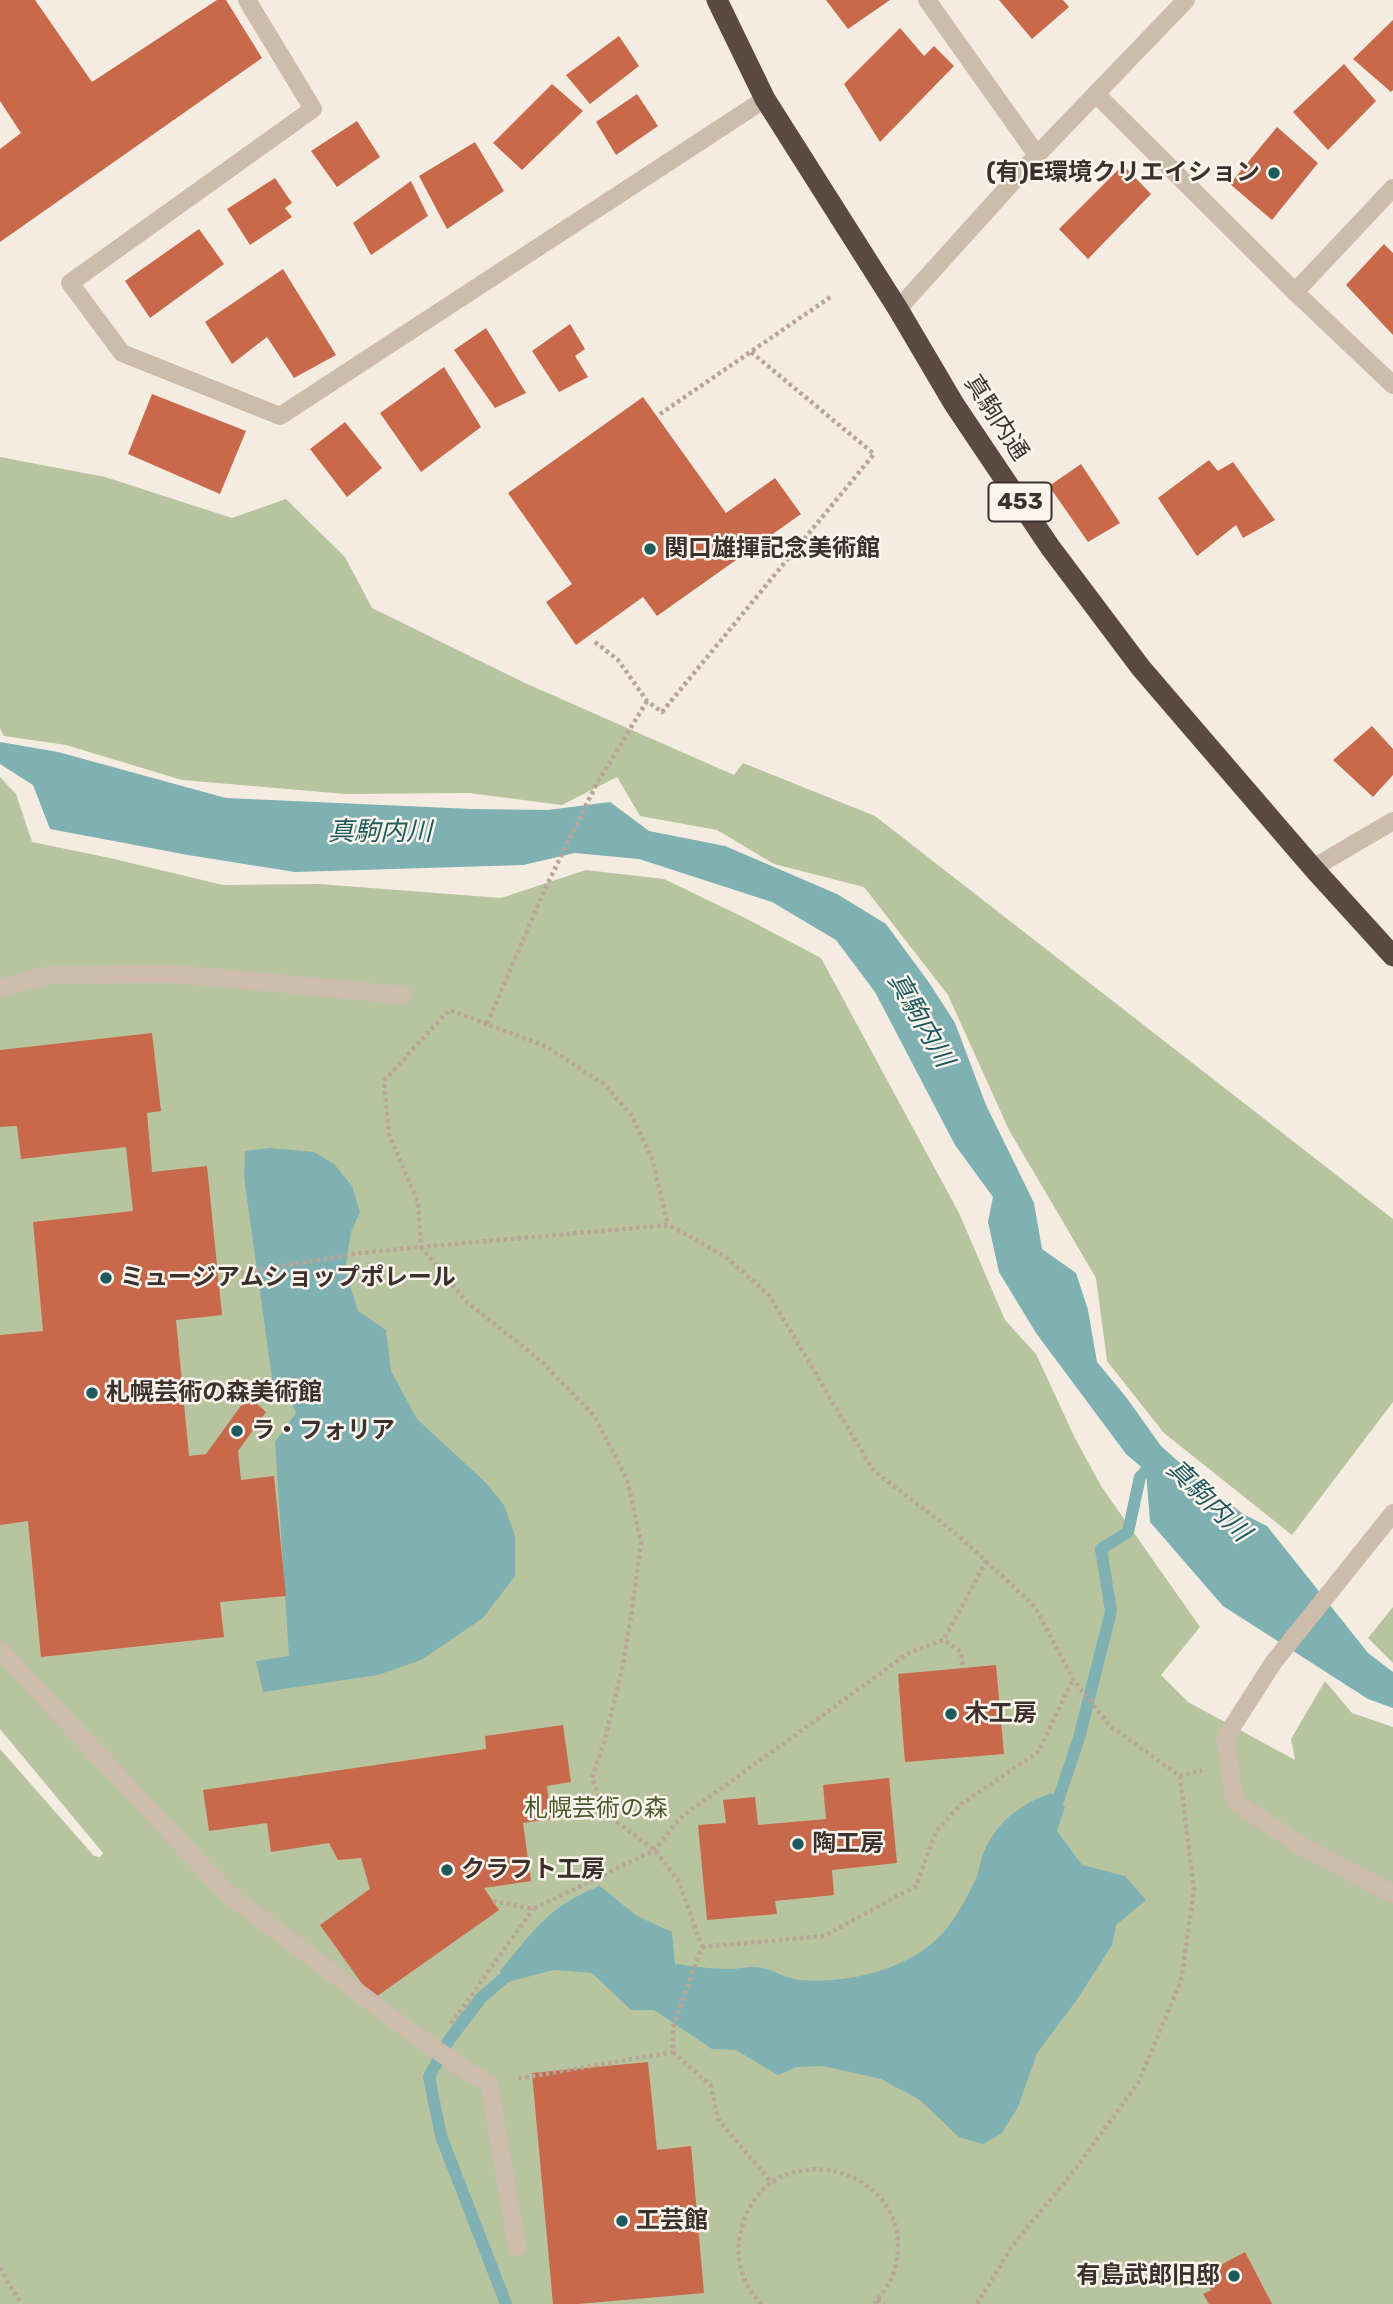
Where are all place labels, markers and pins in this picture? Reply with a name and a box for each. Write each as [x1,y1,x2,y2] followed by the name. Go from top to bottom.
[986,159,1260,187] place label: (有)E環境クリエイション
[1266,165,1282,181] marker: (有)E環境クリエイション
[664,535,880,563] place label: 関口雄揮記念美術館
[642,541,658,557] marker: 関口雄揮記念美術館
[120,1264,456,1292] place label: ミュージアムショップポレール
[98,1270,114,1286] marker: ミュージアムショップポレール
[106,1379,322,1407] place label: 札幌芸術の森美術館
[84,1385,100,1401] marker: 札幌芸術の森美術館
[251,1417,395,1445] place label: ラ・フォリア
[229,1423,245,1439] marker: ラ・フォリア
[965,1700,1037,1728] place label: 木工房
[943,1706,959,1722] marker: 木工房
[812,1830,884,1858] place label: 陶工房
[790,1836,806,1852] marker: 陶工房
[461,1856,605,1884] place label: クラフト工房
[439,1862,455,1878] marker: クラフト工房
[636,2207,708,2235] place label: 工芸館
[614,2213,630,2229] marker: 工芸館
[1076,2262,1220,2290] place label: 有島武郎旧邸
[1226,2268,1242,2284] marker: 有島武郎旧邸

